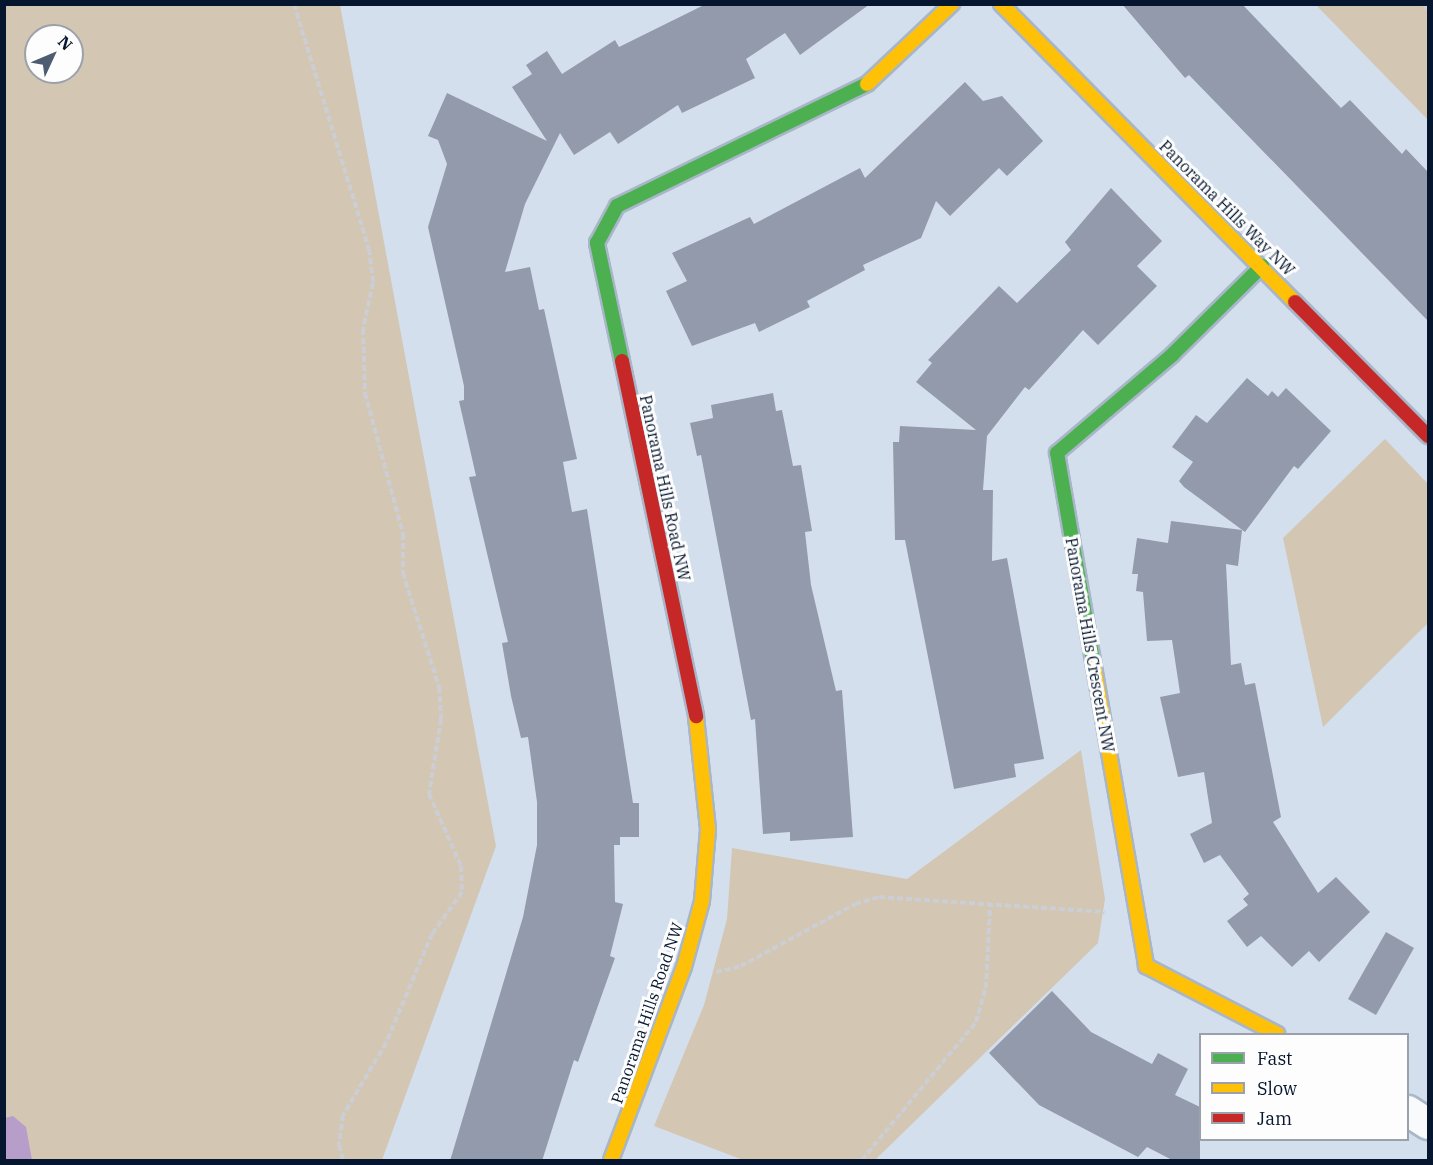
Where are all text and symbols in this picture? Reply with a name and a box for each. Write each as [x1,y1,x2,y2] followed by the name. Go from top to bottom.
[24,24,84,84] north arrow
[54,31,77,54] text: N
[1155,136,1299,280] street label: Panorama Hills Way NW
[636,393,694,583] street label: Panorama Hills Road NW
[1062,536,1118,754] street label: Panorama Hills Crescent NW
[607,920,687,1106] street label: Panorama Hills Road NW
[1199,1033,1409,1141] legend
[1257,1047,1292,1070] text: Fast
[1257,1077,1297,1100] text: Slow
[1257,1107,1292,1130] text: Jam

